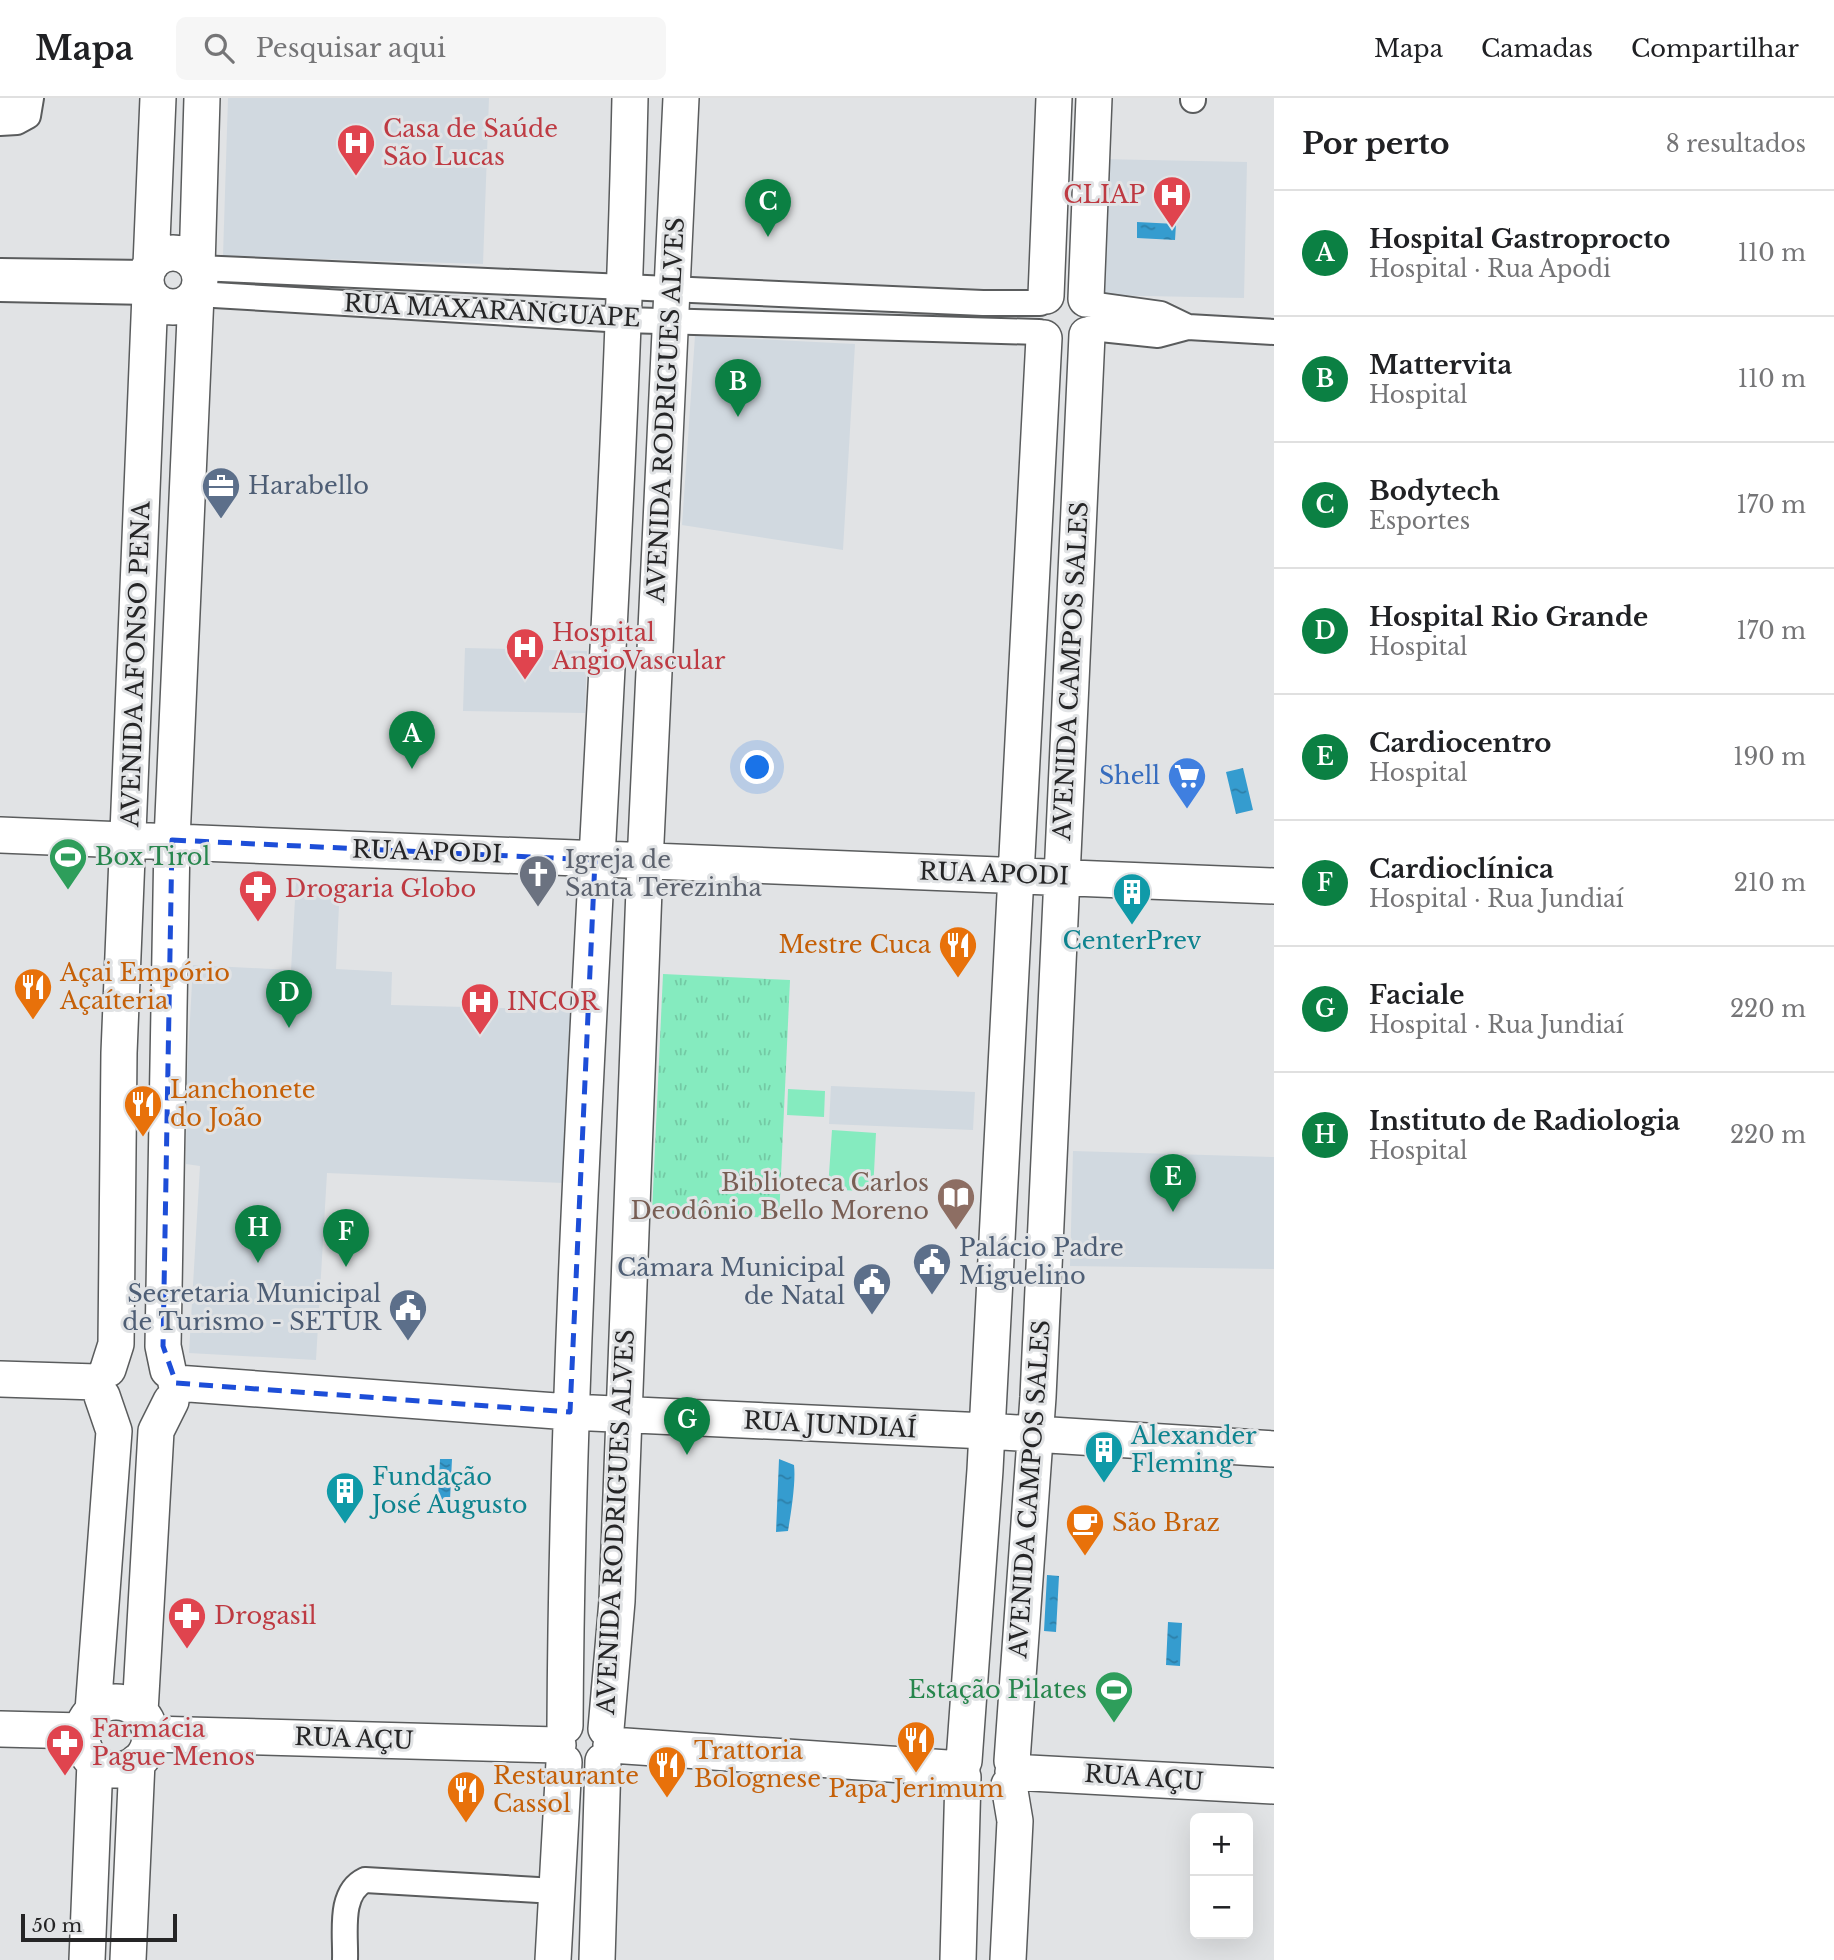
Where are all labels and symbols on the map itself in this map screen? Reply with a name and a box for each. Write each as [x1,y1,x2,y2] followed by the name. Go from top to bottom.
[383,114,558,171] place label: Casa de Saúde São Lucas
[335,122,377,177] hospital icon: Casa de Saúde São Lucas
[1151,174,1193,229] hospital icon: CLIAP
[745,179,791,237] pin: C
[1063,180,1145,209] place label: CLIAP
[641,217,690,604] street label: AVENIDA RODRIGUES ALVES
[343,288,641,333] street label: RUA MAXARANGUAPE
[715,359,761,417] pin: B
[200,465,242,520] office icon: Harabello
[248,471,369,500] place label: Harabello
[115,500,156,828] street label: AVENIDA AFONSO PENA
[1047,501,1094,842] street label: AVENIDA CAMPOS SALES
[551,618,726,675] place label: Hospital AngioVascular
[504,626,546,681] hospital icon: Hospital AngioVascular
[389,711,435,769] pin: A
[740,750,774,784] your location
[1166,755,1208,810] supermarket icon: Shell
[1099,761,1160,790] place label: Shell
[352,834,502,869] street label: RUA APODI
[47,836,89,891] sports icon: Box Tirol
[95,842,211,871] place label: Box Tirol
[565,845,763,902] place label: Igreja de Santa Terezinha
[517,853,559,908] church icon: Igreja de Santa Terezinha
[919,856,1069,891] street label: RUA APODI
[237,868,279,923] pharmacy icon: Drogaria Globo
[1111,871,1153,926] building icon: CenterPrev
[285,874,476,903] place label: Drogaria Globo
[937,924,979,979] restaurant icon: Mestre Cuca
[1063,926,1202,955] place label: CenterPrev
[778,930,932,959] place label: Mestre Cuca
[59,958,230,1015] place label: Açai Empório Açaíteria
[12,966,54,1021] restaurant icon: Açai Empório Açaíteria
[266,970,312,1028] pin: D
[459,981,501,1036] hospital icon: INCOR
[507,987,600,1016] place label: INCOR
[170,1075,315,1132] place label: Lanchonete do João
[122,1083,164,1138] restaurant icon: Lanchonete do João
[1150,1154,1196,1212] pin: E
[630,1168,929,1225] place label: Biblioteca Carlos Deodônio Bello Moreno
[935,1176,977,1231] library icon: Biblioteca Carlos Deodônio Bello Moreno
[235,1205,281,1263] pin: H
[323,1209,369,1267] pin: F
[959,1233,1124,1290] place label: Palácio Padre Miguelino
[911,1241,953,1296] public building icon: Palácio Padre Miguelino
[617,1253,845,1310] place label: Câmara Municipal de Natal
[851,1261,893,1316] public building icon: Câmara Municipal de Natal
[122,1279,382,1336] place label: Secretaria Municipal de Turismo - SETUR
[387,1287,429,1342] public building icon: Secretaria Municipal de Turismo - SETUR
[1003,1319,1056,1660] street label: AVENIDA CAMPOS SALES
[591,1329,640,1716] street label: AVENIDA RODRIGUES ALVES
[664,1397,710,1455] pin: G
[743,1405,917,1444] street label: RUA JUNDIAÍ
[1130,1421,1257,1478] place label: Alexander Fleming
[1083,1429,1125,1484] building icon: Alexander Fleming
[369,1462,528,1519] place label: Fundação José Augusto
[324,1470,366,1525] building icon: Fundação José Augusto
[1064,1502,1106,1557] cafe icon: São Braz
[1112,1508,1220,1537] place label: São Braz
[166,1595,208,1650] pharmacy icon: Drogasil
[214,1601,317,1630] place label: Drogasil
[1093,1669,1135,1724] sports icon: Estação Pilates
[908,1675,1087,1704] place label: Estação Pilates
[92,1714,255,1771] place label: Farmácia Pague Menos
[895,1719,937,1774] restaurant icon: Papa Jerimum
[44,1722,86,1777] pharmacy icon: Farmácia Pague Menos
[294,1722,414,1755] street label: RUA AÇU
[694,1736,821,1793] place label: Trattoria Bolognese
[646,1744,688,1799] restaurant icon: Trattoria Bolognese
[1083,1759,1205,1796] street label: RUA AÇU
[493,1761,639,1818] place label: Restaurante Cassol
[445,1769,487,1824] restaurant icon: Restaurante Cassol
[828,1774,1004,1803] place label: Papa Jerimum
[21,1911,177,1943] scale bar

